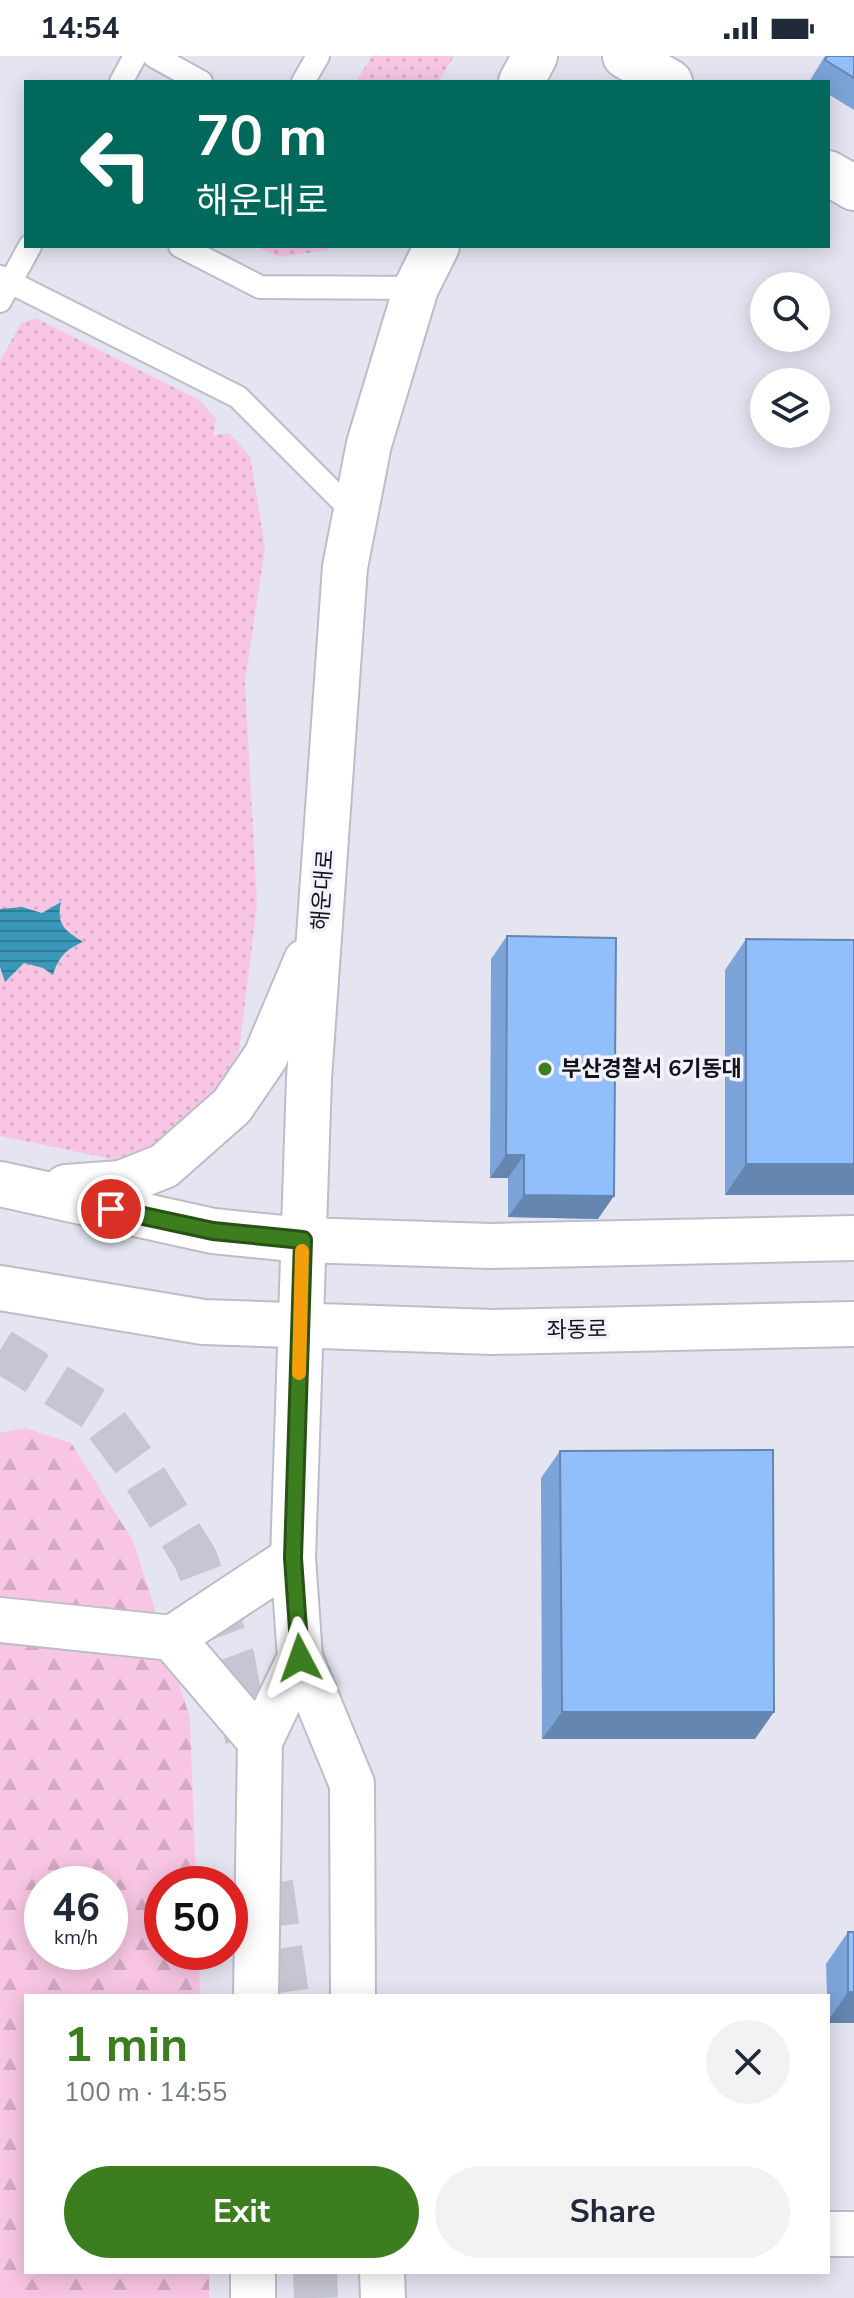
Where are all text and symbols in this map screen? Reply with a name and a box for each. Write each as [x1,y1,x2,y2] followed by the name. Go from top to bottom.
[40,8,119,49] text: 14:54
[196,98,327,175] text: 70 m
[64,112,168,216] icon: left
[196,177,328,226] text: 해운대로
[750,272,830,448] map controls
[750,272,830,352] button: search
[750,368,830,448] button: layers
[305,849,341,931] street label: 해운대로
[561,1054,742,1084] place label: 부산경찰서 6기동대
[536,1060,554,1078] marker: 부산경찰서 6기동대
[77,1175,145,1243] pin
[89,1187,133,1231] icon: arrive
[546,1314,608,1346] street label: 좌동로
[258,1616,342,1700] position arrow
[144,1866,248,1970] speed limit sign: 50
[52,1881,100,1935] text: 46
[54,1924,98,1951] text: km/h
[64,2012,188,2078] text: 1 min
[706,2020,790,2104] button: close
[64,2075,227,2110] text: 100 m · 14:55
[64,2166,419,2258] button: Exit
[435,2166,790,2258] button: Share

